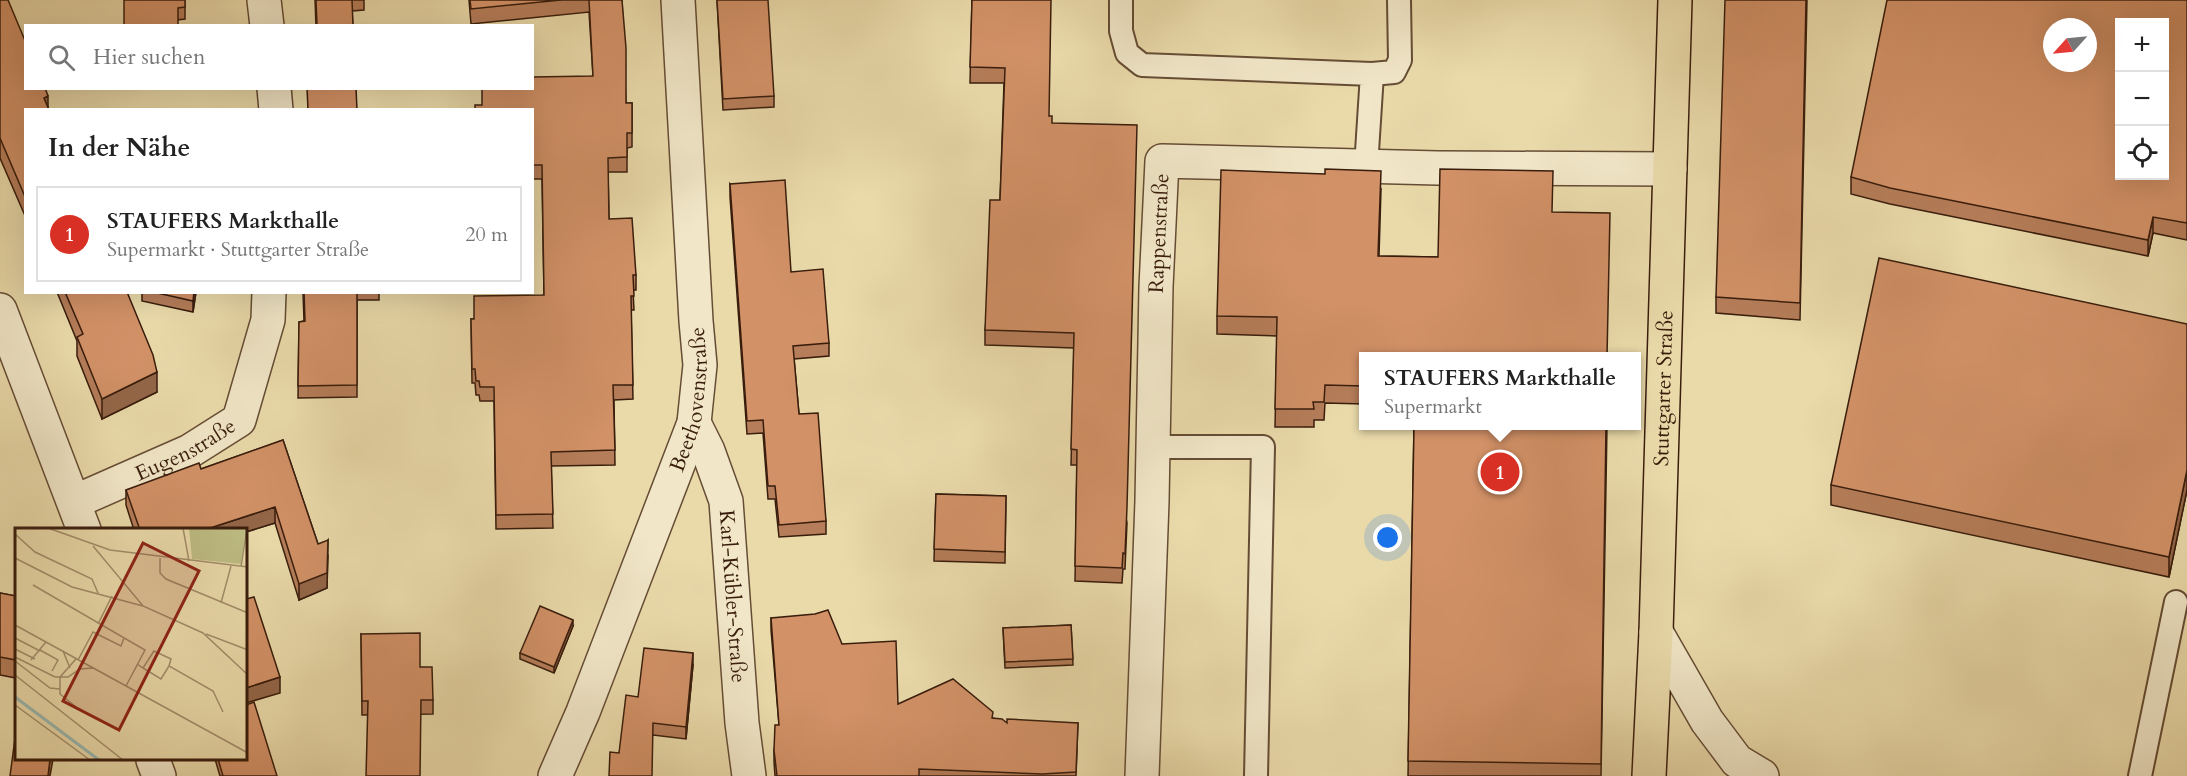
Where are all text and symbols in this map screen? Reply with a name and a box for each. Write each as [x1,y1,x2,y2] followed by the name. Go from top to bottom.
[2043,18,2097,72] north arrow
[2115,18,2169,180] map controls
[2115,18,2169,72] button: +
[24,24,534,90] search box
[45,41,78,74] icon: search
[93,42,206,72] text: Hier suchen
[2115,72,2169,126] button: −
[2115,126,2169,180] button: locate
[48,130,190,165] text: In der Nähe
[1141,173,1176,294] street label: Rappenstraße
[107,206,339,236] text: STAUFERS Markthalle
[64,221,75,248] text: 1
[465,221,508,248] text: 20 m
[107,236,369,263] text: Supermarkt · Stuttgarter Straße
[1646,310,1680,467] street label: Stuttgarter Straße
[662,326,715,476] street label: Beethovenstraße
[1359,352,1641,430] popup
[1384,363,1616,393] text: STAUFERS Markthalle
[1384,393,1482,420] text: Supermarkt
[130,411,241,488] street label: Eugenstraße
[1480,450,1520,494] pin: 1
[712,509,754,684] street label: Karl-Kübler-Straße
[1373,523,1402,552] your location
[15,528,248,761] inset map

